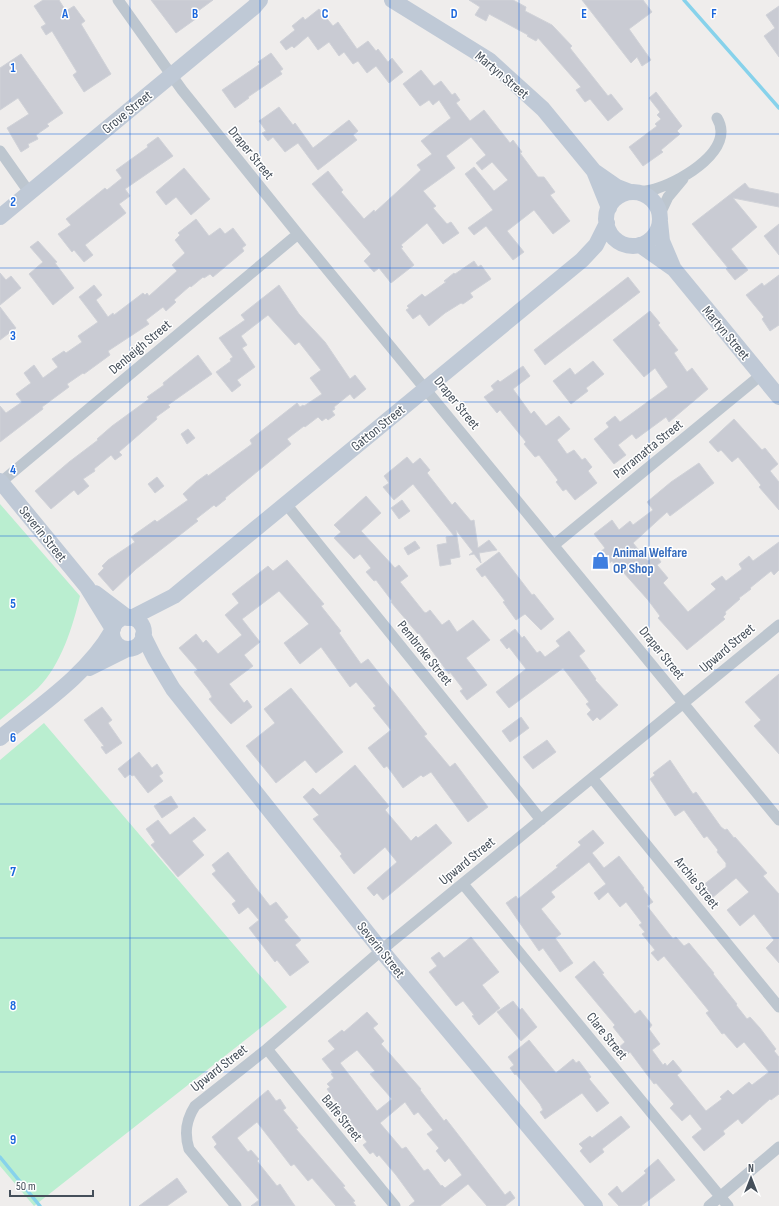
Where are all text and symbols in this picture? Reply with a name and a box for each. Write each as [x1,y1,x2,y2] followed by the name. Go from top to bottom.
[61,6,69,22] text: A
[192,6,198,22] text: B
[322,6,329,22] text: C
[451,6,458,22] text: D
[581,6,587,22] text: E
[711,6,717,22] text: F
[472,47,532,103] street label: Martyn Street
[10,60,16,76] text: 1
[99,87,155,137] street label: Grove Street
[224,123,278,183] street label: Draper Street
[10,194,16,210] text: 2
[698,303,754,363] street label: Martyn Street
[105,316,175,378] street label: Denbeigh Street
[10,328,16,344] text: 3
[430,373,484,433] street label: Draper Street
[348,401,408,455] street label: Gatton Street
[610,416,686,482] street label: Parramatta Street
[10,462,16,478] text: 4
[15,503,71,565] street label: Severin Street
[612,544,687,577] place label: Animal Welfare OP Shop
[590,550,610,570] shop icon: Animal Welfare OP Shop
[10,596,16,612] text: 5
[394,617,456,689] street label: Pembroke Street
[696,620,758,676] street label: Upward Street
[635,623,689,683] street label: Draper Street
[10,730,16,746] text: 6
[436,833,498,889] street label: Upward Street
[670,853,723,912] street label: Archie Street
[10,864,16,880] text: 7
[353,919,409,981] street label: Severin Street
[10,998,16,1014] text: 8
[583,1009,631,1063] street label: Clare Street
[187,1041,251,1095] street label: Upward Street
[318,1091,366,1145] street label: Balfe Street
[10,1132,16,1148] text: 9
[731,1158,771,1198] north arrow
[748,1162,754,1175] text: N
[10,1172,93,1198] scale bar
[16,1179,36,1194] text: 50 m

